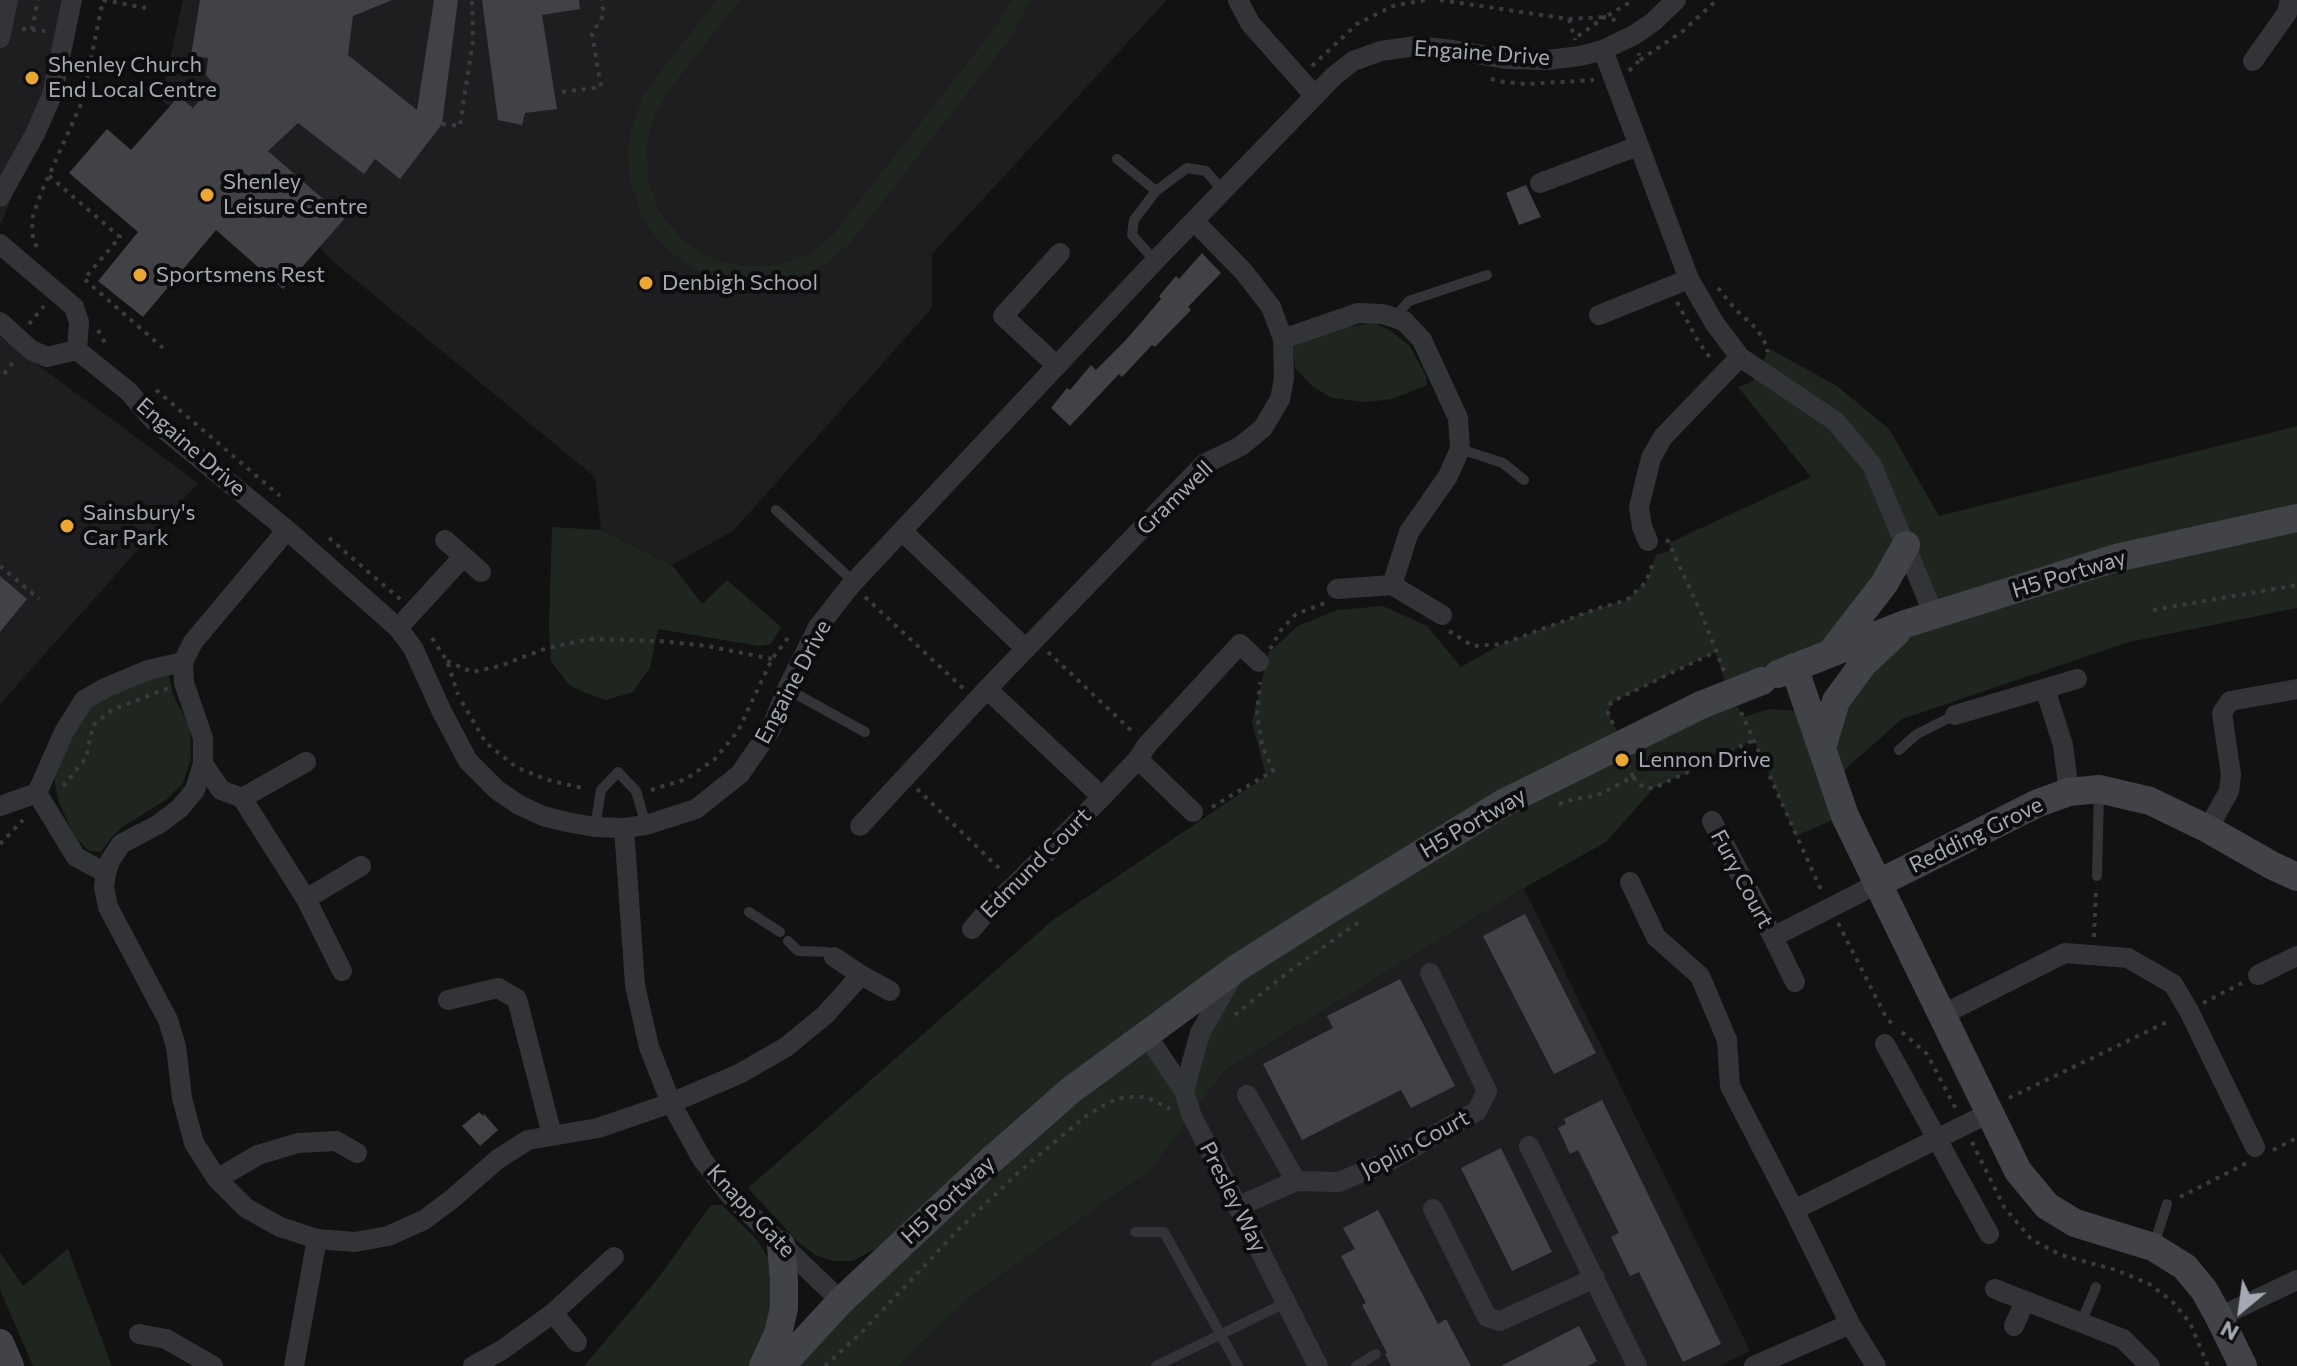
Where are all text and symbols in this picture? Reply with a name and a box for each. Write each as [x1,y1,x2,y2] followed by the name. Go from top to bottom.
[1413,35,1551,71] street label: Engaine Drive
[48,52,217,104] place label: Shenley Church End Local Centre
[23,69,41,87] marker: Shenley Church End Local Centre
[223,169,368,220] place label: Shenley Leisure Centre
[198,186,216,204] marker: Shenley Leisure Centre
[156,262,325,288] place label: Sportsmens Rest
[131,266,149,284] marker: Sportsmens Rest
[662,270,818,296] place label: Denbigh School
[637,274,655,292] marker: Denbigh School
[131,392,251,502] street label: Engaine Drive
[1132,455,1218,541] street label: Gramwell
[83,500,196,552] place label: Sainsbury's Car Park
[58,517,76,535] marker: Sainsbury's Car Park
[2009,544,2129,604] street label: H5 Portway
[749,616,837,748] street label: Engaine Drive
[1638,747,1771,773] place label: Lennon Drive
[1613,751,1631,769] marker: Lennon Drive
[1415,782,1531,864] street label: H5 Portway
[1905,791,2047,879] street label: Redding Grove
[975,802,1097,924] street label: Edmund Court
[1705,825,1779,933] street label: Fury Court
[1356,1104,1474,1184] street label: Joplin Court
[1194,1137,1272,1257] street label: Presley Way
[896,1150,1000,1250] street label: H5 Portway
[701,1159,801,1263] street label: Knapp Gate
[2201,1270,2281,1350] north arrow
[2215,1316,2243,1347] text: N

